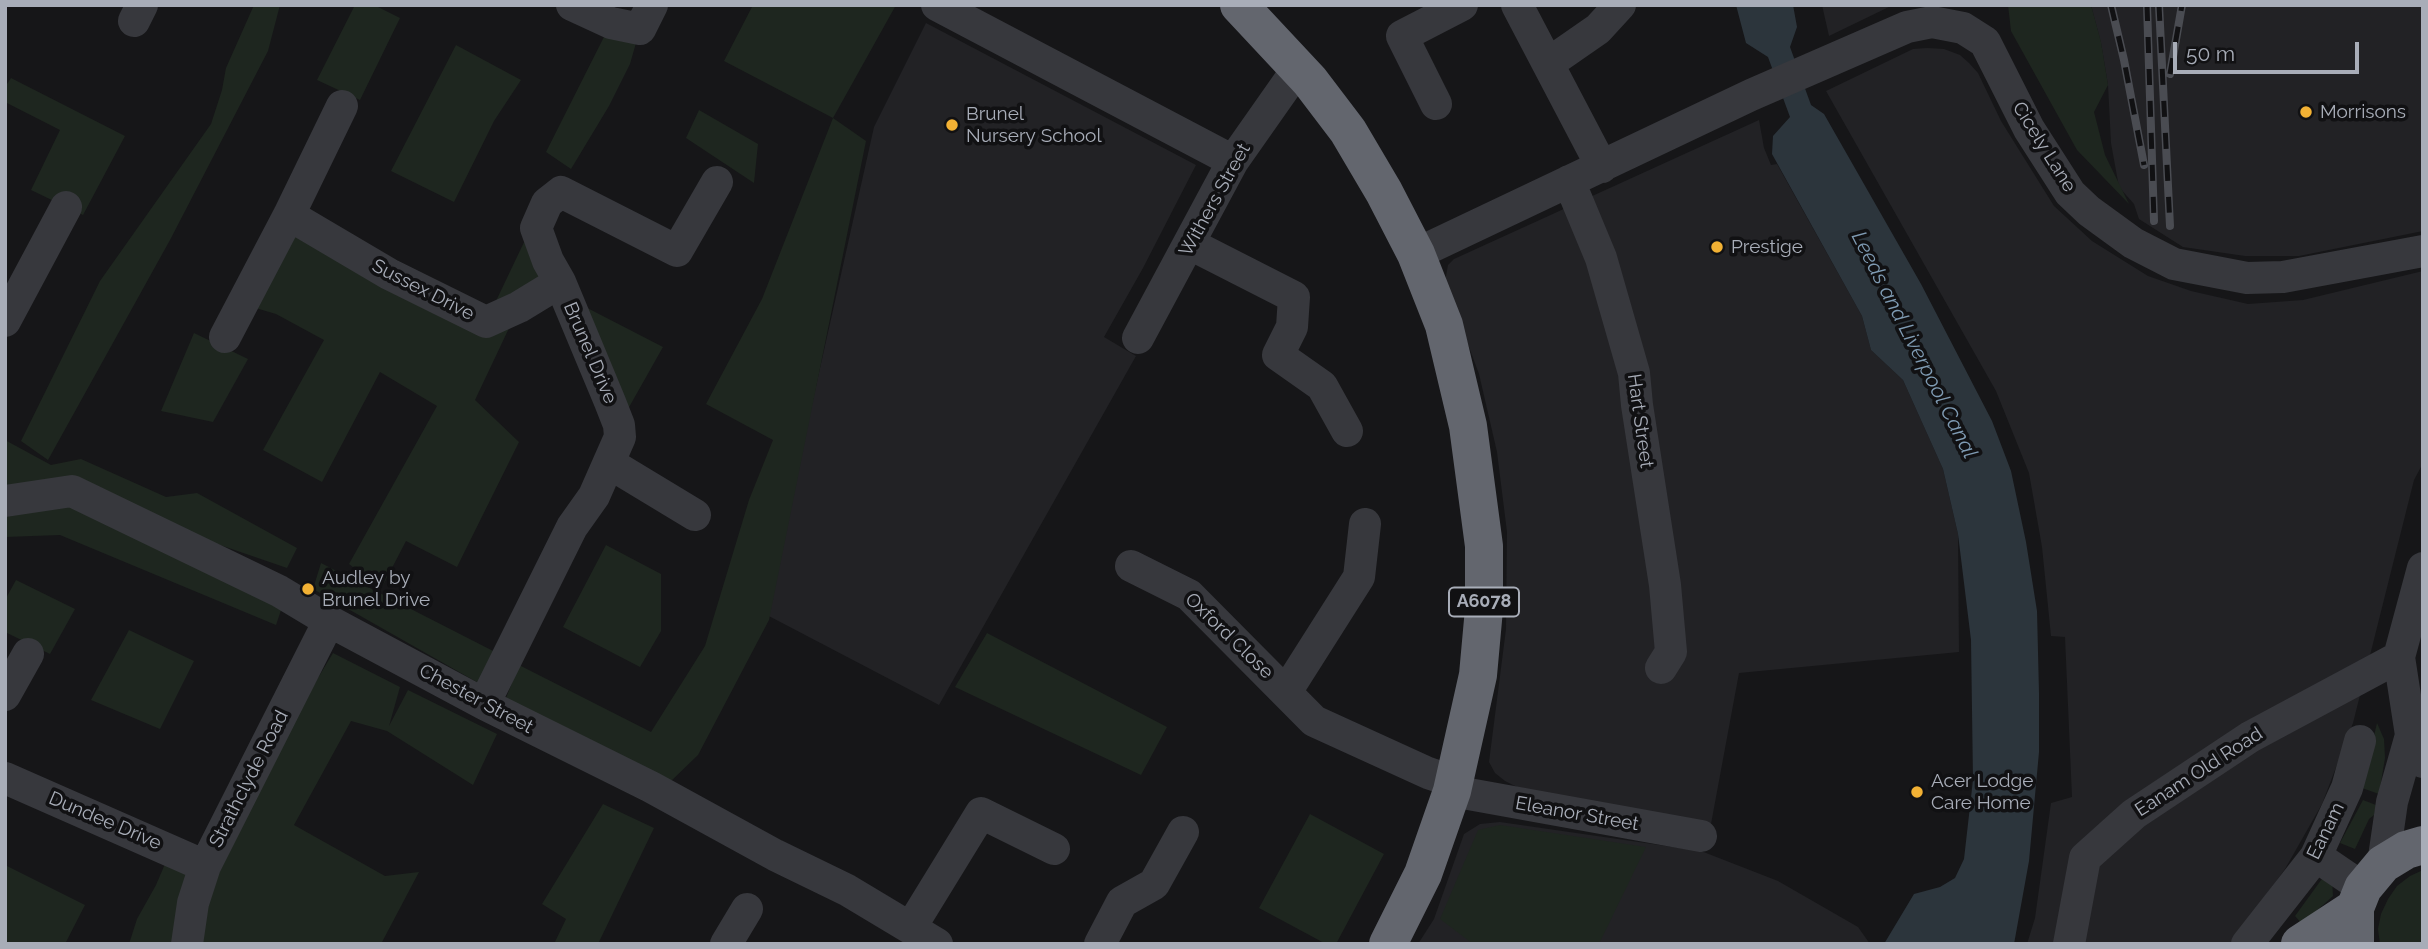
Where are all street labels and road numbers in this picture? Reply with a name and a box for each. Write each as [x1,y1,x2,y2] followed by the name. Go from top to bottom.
[2007,98,2081,196] street label: Cicely Lane
[1174,139,1256,261] street label: Withers Street
[368,254,478,326] street label: Sussex Drive
[558,299,622,407] street label: Brunel Drive
[1622,372,1658,470] street label: Hart Street
[1180,588,1278,684] street label: Oxford Close
[1449,588,1519,616] road number: A6078
[415,659,537,739] street label: Chester Street
[205,707,293,851] street label: Strathclyde Road
[2131,722,2267,822] street label: Eanam Old Road
[45,787,165,855] street label: Dundee Drive
[1514,792,1640,836] street label: Eleanor Street
[2302,799,2350,863] street label: Eanam

